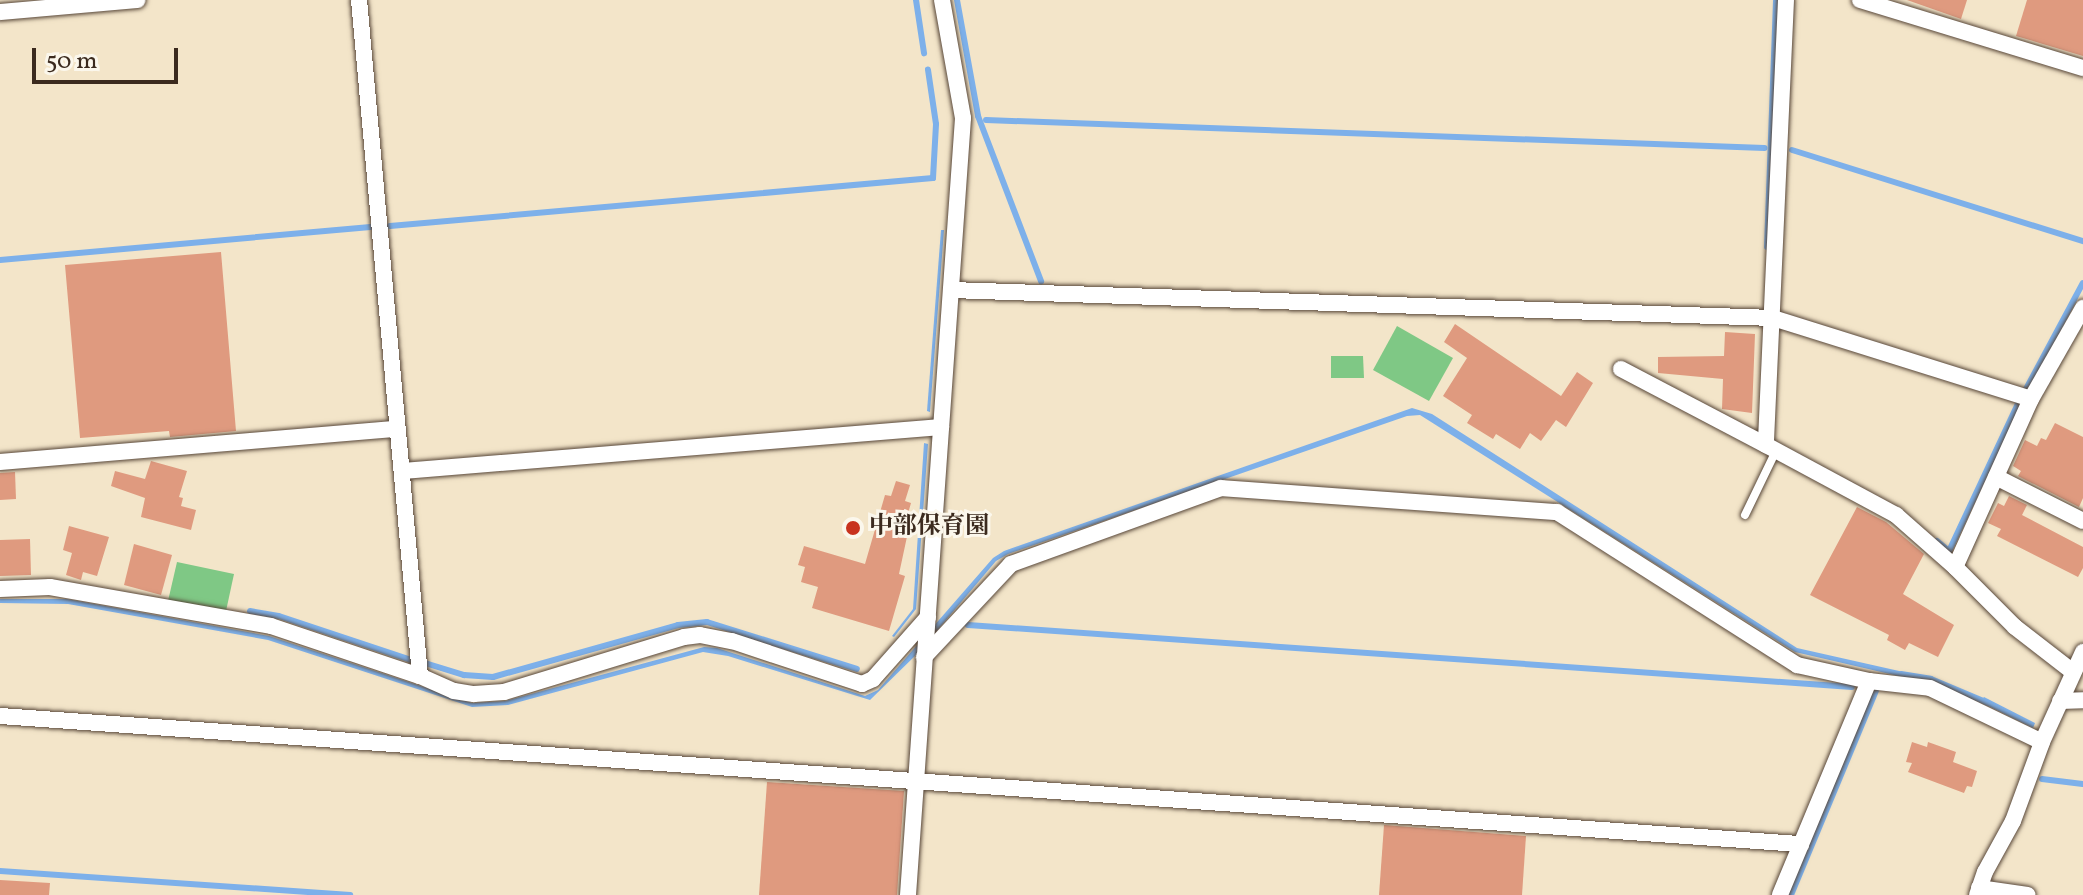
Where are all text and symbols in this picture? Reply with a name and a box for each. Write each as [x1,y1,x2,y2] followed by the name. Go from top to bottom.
[36,32,182,82] scale bar
[46,45,98,79] text: 50 m
[869,514,989,542] place label: 中部保育園
[844,519,862,537] marker: 中部保育園

